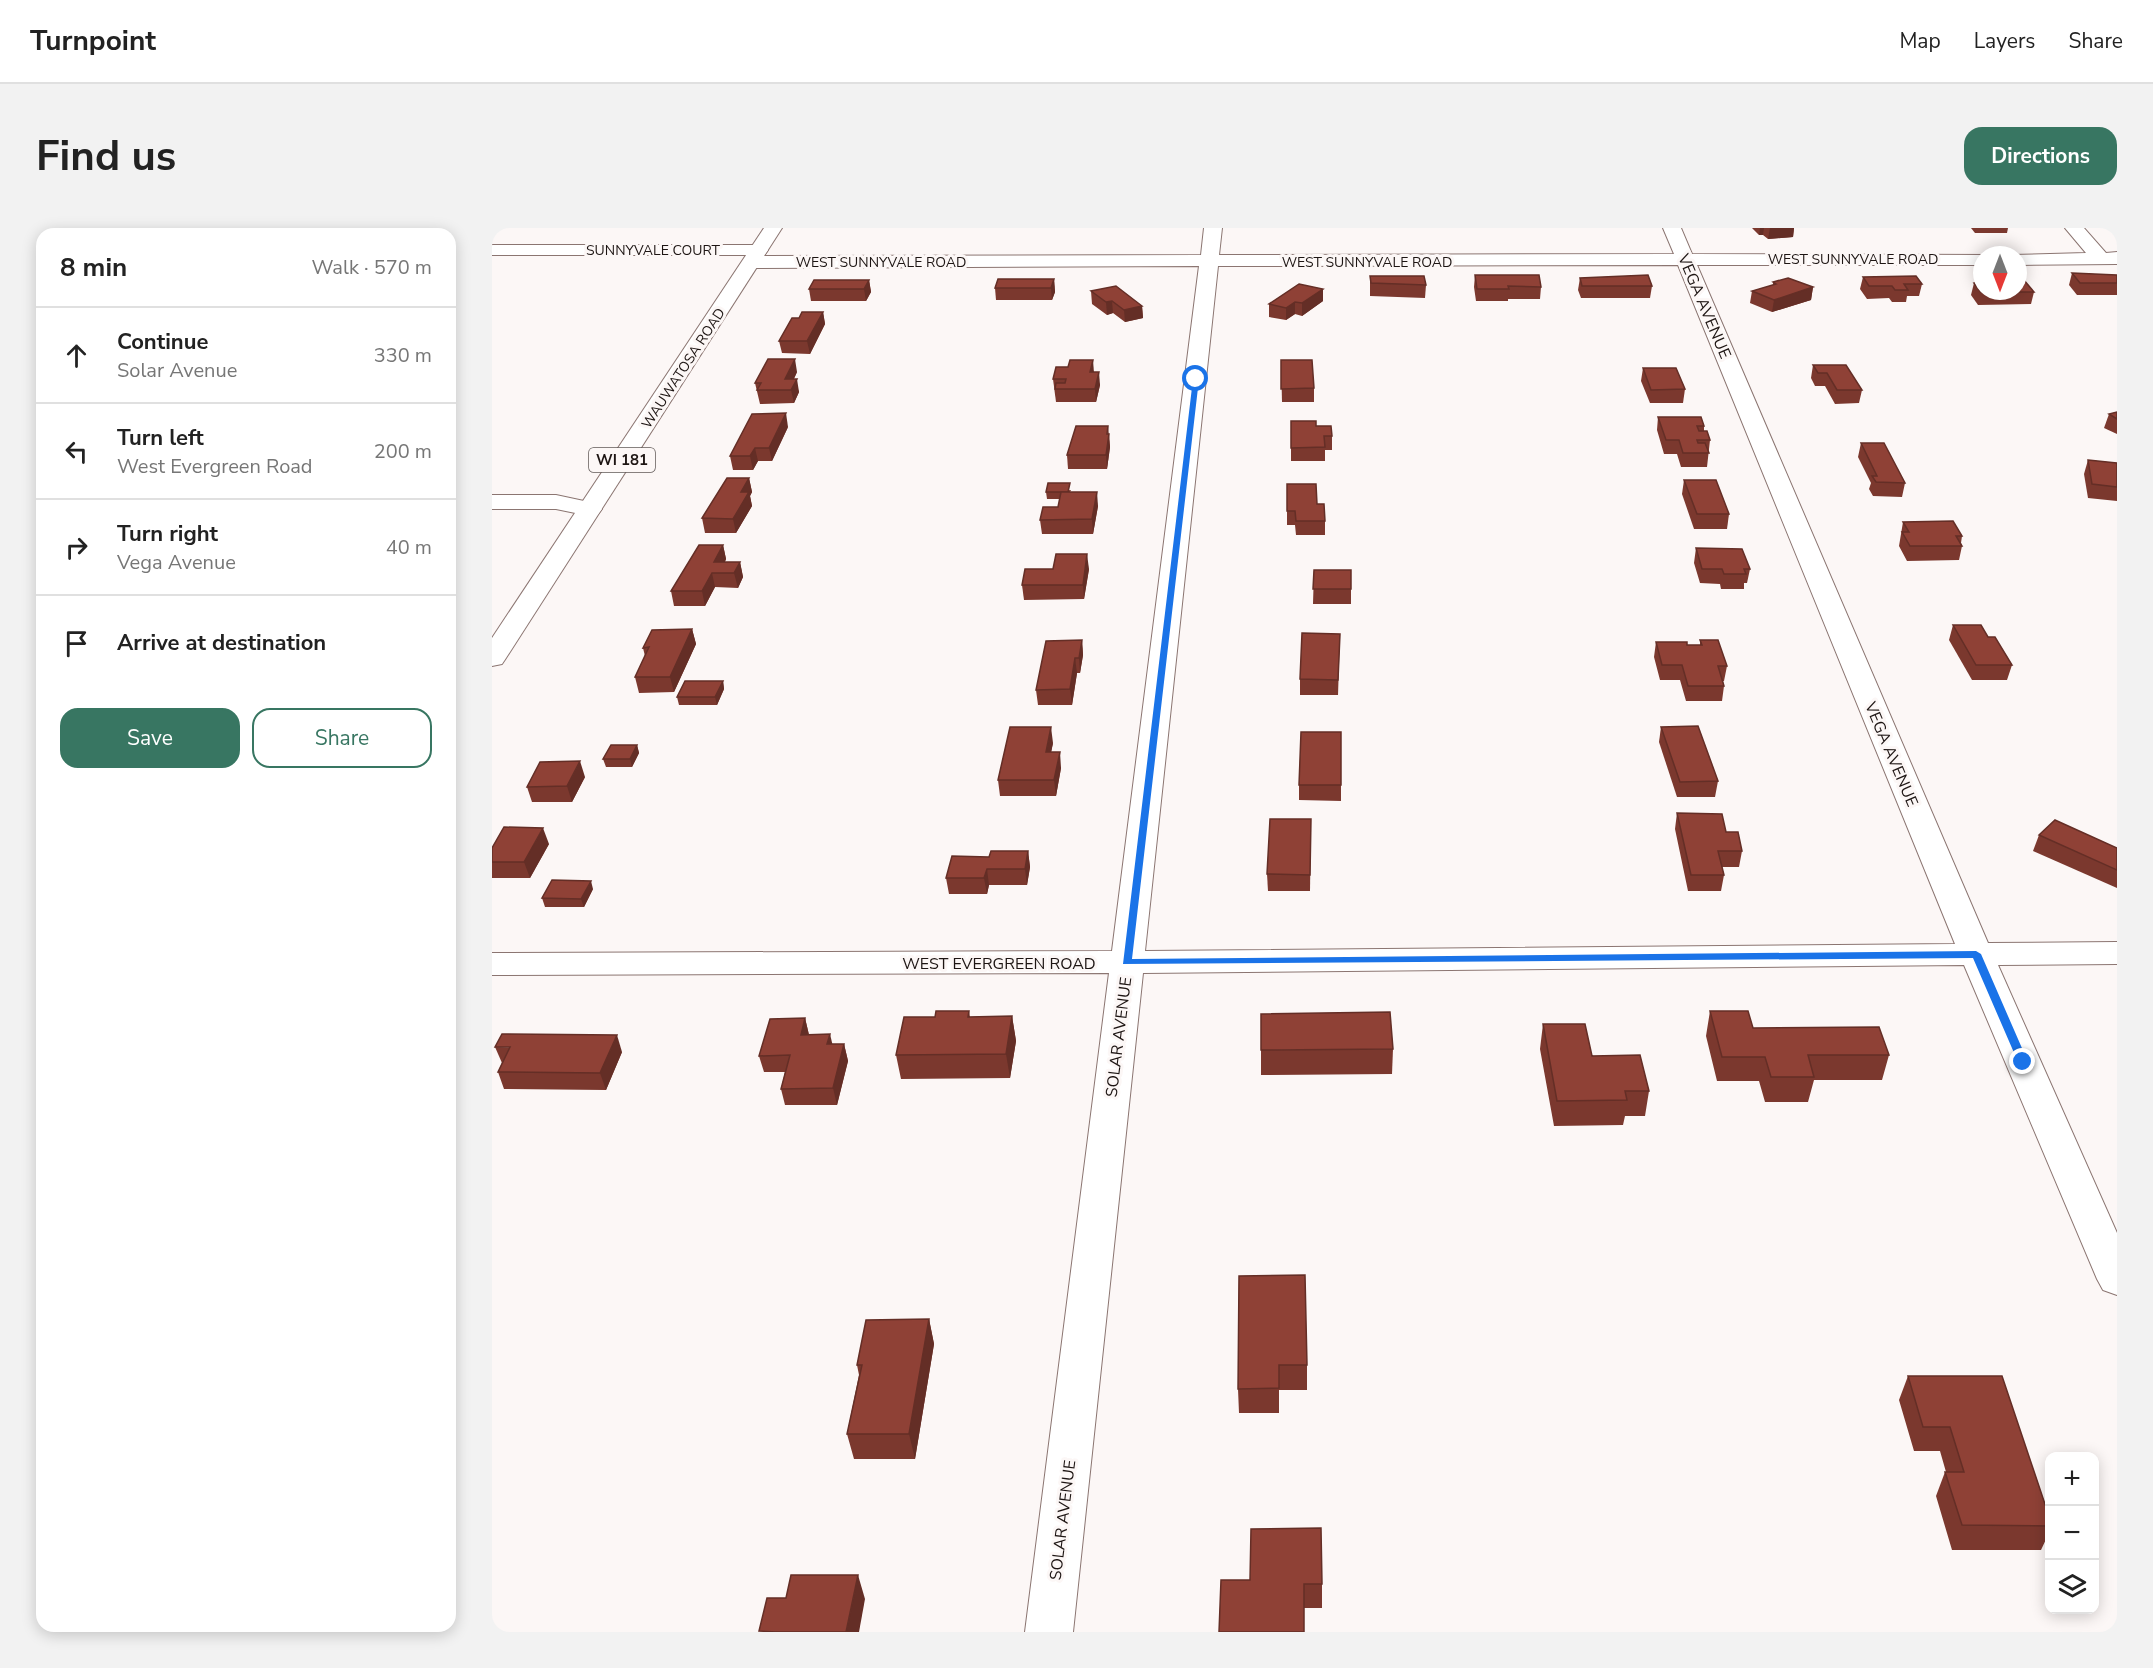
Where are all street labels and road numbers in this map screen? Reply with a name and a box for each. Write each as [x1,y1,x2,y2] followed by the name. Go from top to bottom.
[586,241,721,260] street label: SUNNYVALE COURT
[1672,250,1736,362] street label: VEGA AVENUE
[1768,250,1938,269] street label: WEST SUNNYVALE ROAD
[796,253,966,272] street label: WEST SUNNYVALE ROAD
[1282,253,1452,272] street label: WEST SUNNYVALE ROAD
[637,304,730,432] street label: WAUWATOSA ROAD
[589,448,655,472] road number: WI 181
[1859,698,1923,810] street label: VEGA AVENUE
[902,953,1096,975] street label: WEST EVERGREEN ROAD
[1101,976,1137,1098] street label: SOLAR AVENUE
[1045,1459,1081,1581] street label: SOLAR AVENUE

